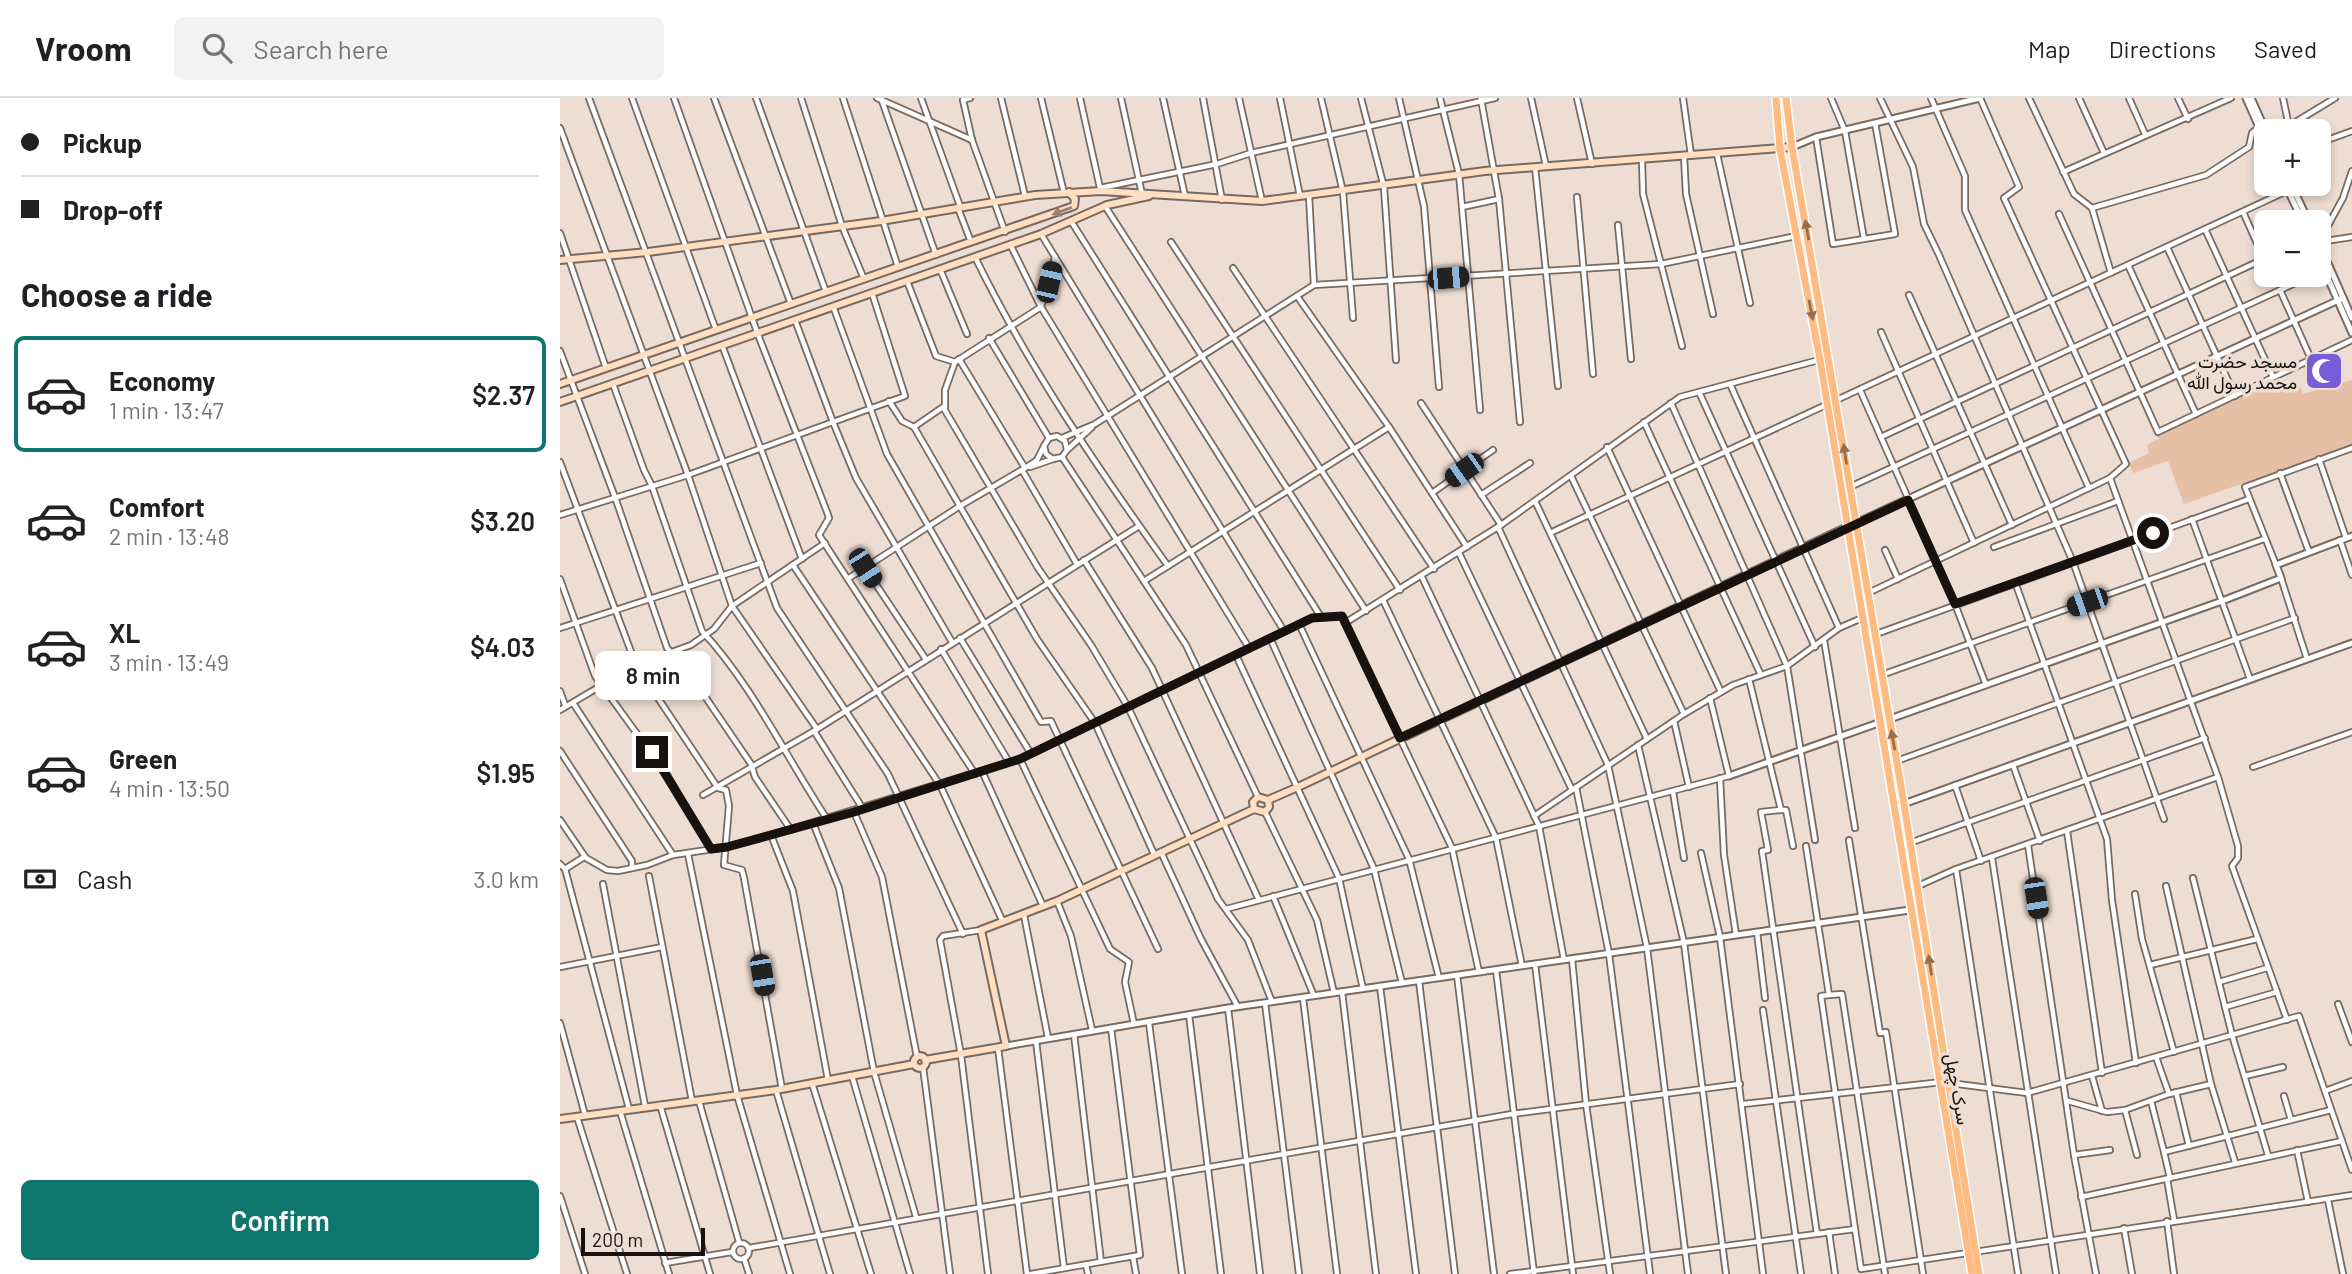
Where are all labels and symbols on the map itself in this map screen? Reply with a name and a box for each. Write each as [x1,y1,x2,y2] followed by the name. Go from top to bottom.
[1051,206,1072,217] one-way arrow
[1801,219,1812,241] one-way arrow
[1035,259,1064,305] car
[1427,266,1470,290] car
[1805,299,1816,321] one-way arrow
[2187,350,2297,394] place label: مسجد حضرت محمد رسول الله
[2303,350,2345,392] mosque icon: مسجد حضرت محمد رسول الله
[1839,443,1850,465] one-way arrow
[1441,449,1488,491] car
[2137,517,2169,549] route start
[845,545,886,591] car
[2064,585,2111,619] car
[594,650,710,700] callout: 8 min
[1887,729,1898,751] one-way arrow
[636,736,668,768] route end
[2023,876,2050,920] car
[749,952,776,998] car
[1924,954,1935,976] one-way arrow
[1939,1052,1975,1127] street label: سرک چهل
[581,1225,705,1257] scale bar

